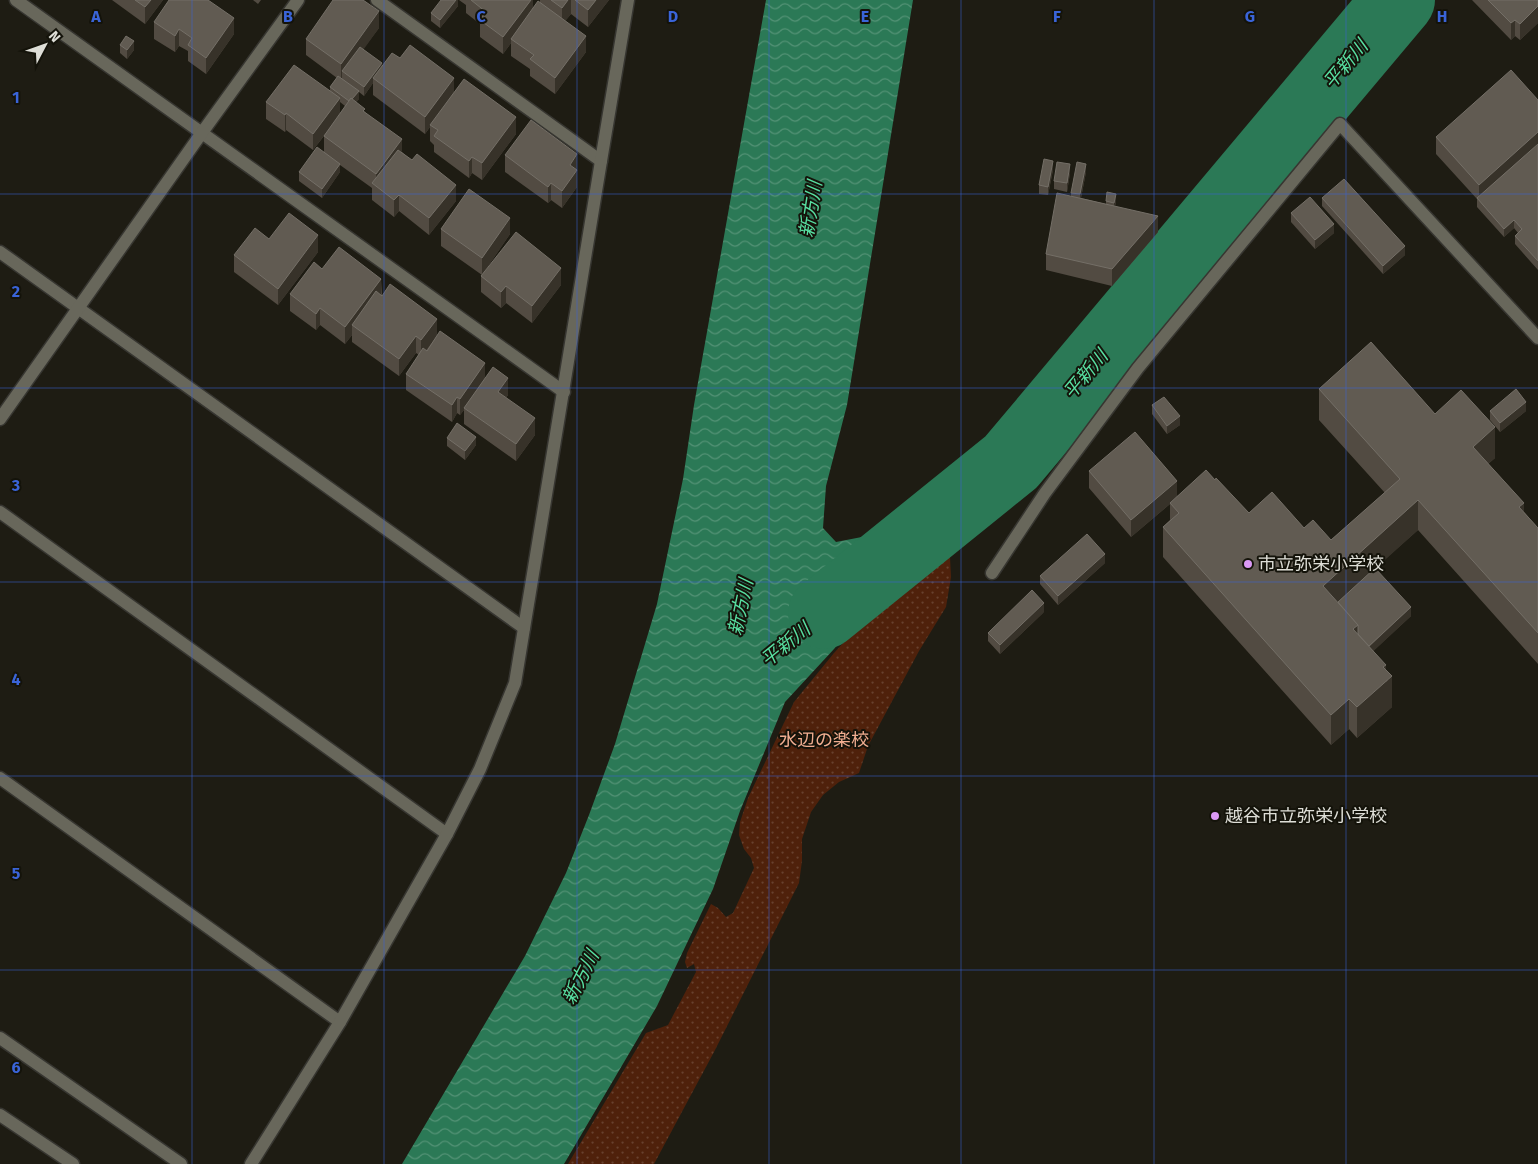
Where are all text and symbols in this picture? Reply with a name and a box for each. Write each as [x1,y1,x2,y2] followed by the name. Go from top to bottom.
[90,7,101,26] text: A
[283,7,293,26] text: B
[476,7,486,26] text: C
[668,7,678,26] text: D
[861,7,869,26] text: E
[1053,7,1061,26] text: F
[1245,7,1255,26] text: G
[1437,7,1447,26] text: H
[20,20,70,70] north arrow
[45,28,64,46] text: N
[1318,34,1374,94] water label: 平新川
[12,88,20,107] text: 1
[795,177,827,239] water label: 新方川
[12,282,20,301] text: 2
[1058,344,1114,404] water label: 平新川
[11,476,20,495] text: 3
[1258,553,1384,575] place label: 市立弥栄小学校
[1242,558,1254,570] marker: 市立弥栄小学校
[723,575,758,637] water label: 新方川
[756,616,816,671] water label: 平新川
[11,670,21,689] text: 4
[779,729,869,751] park label: 水辺の楽校
[1225,805,1387,827] place label: 越谷市立弥栄小学校
[1209,810,1221,822] marker: 越谷市立弥栄小学校
[12,864,21,883] text: 5
[557,945,605,1008] water label: 新方川
[11,1058,21,1077] text: 6

